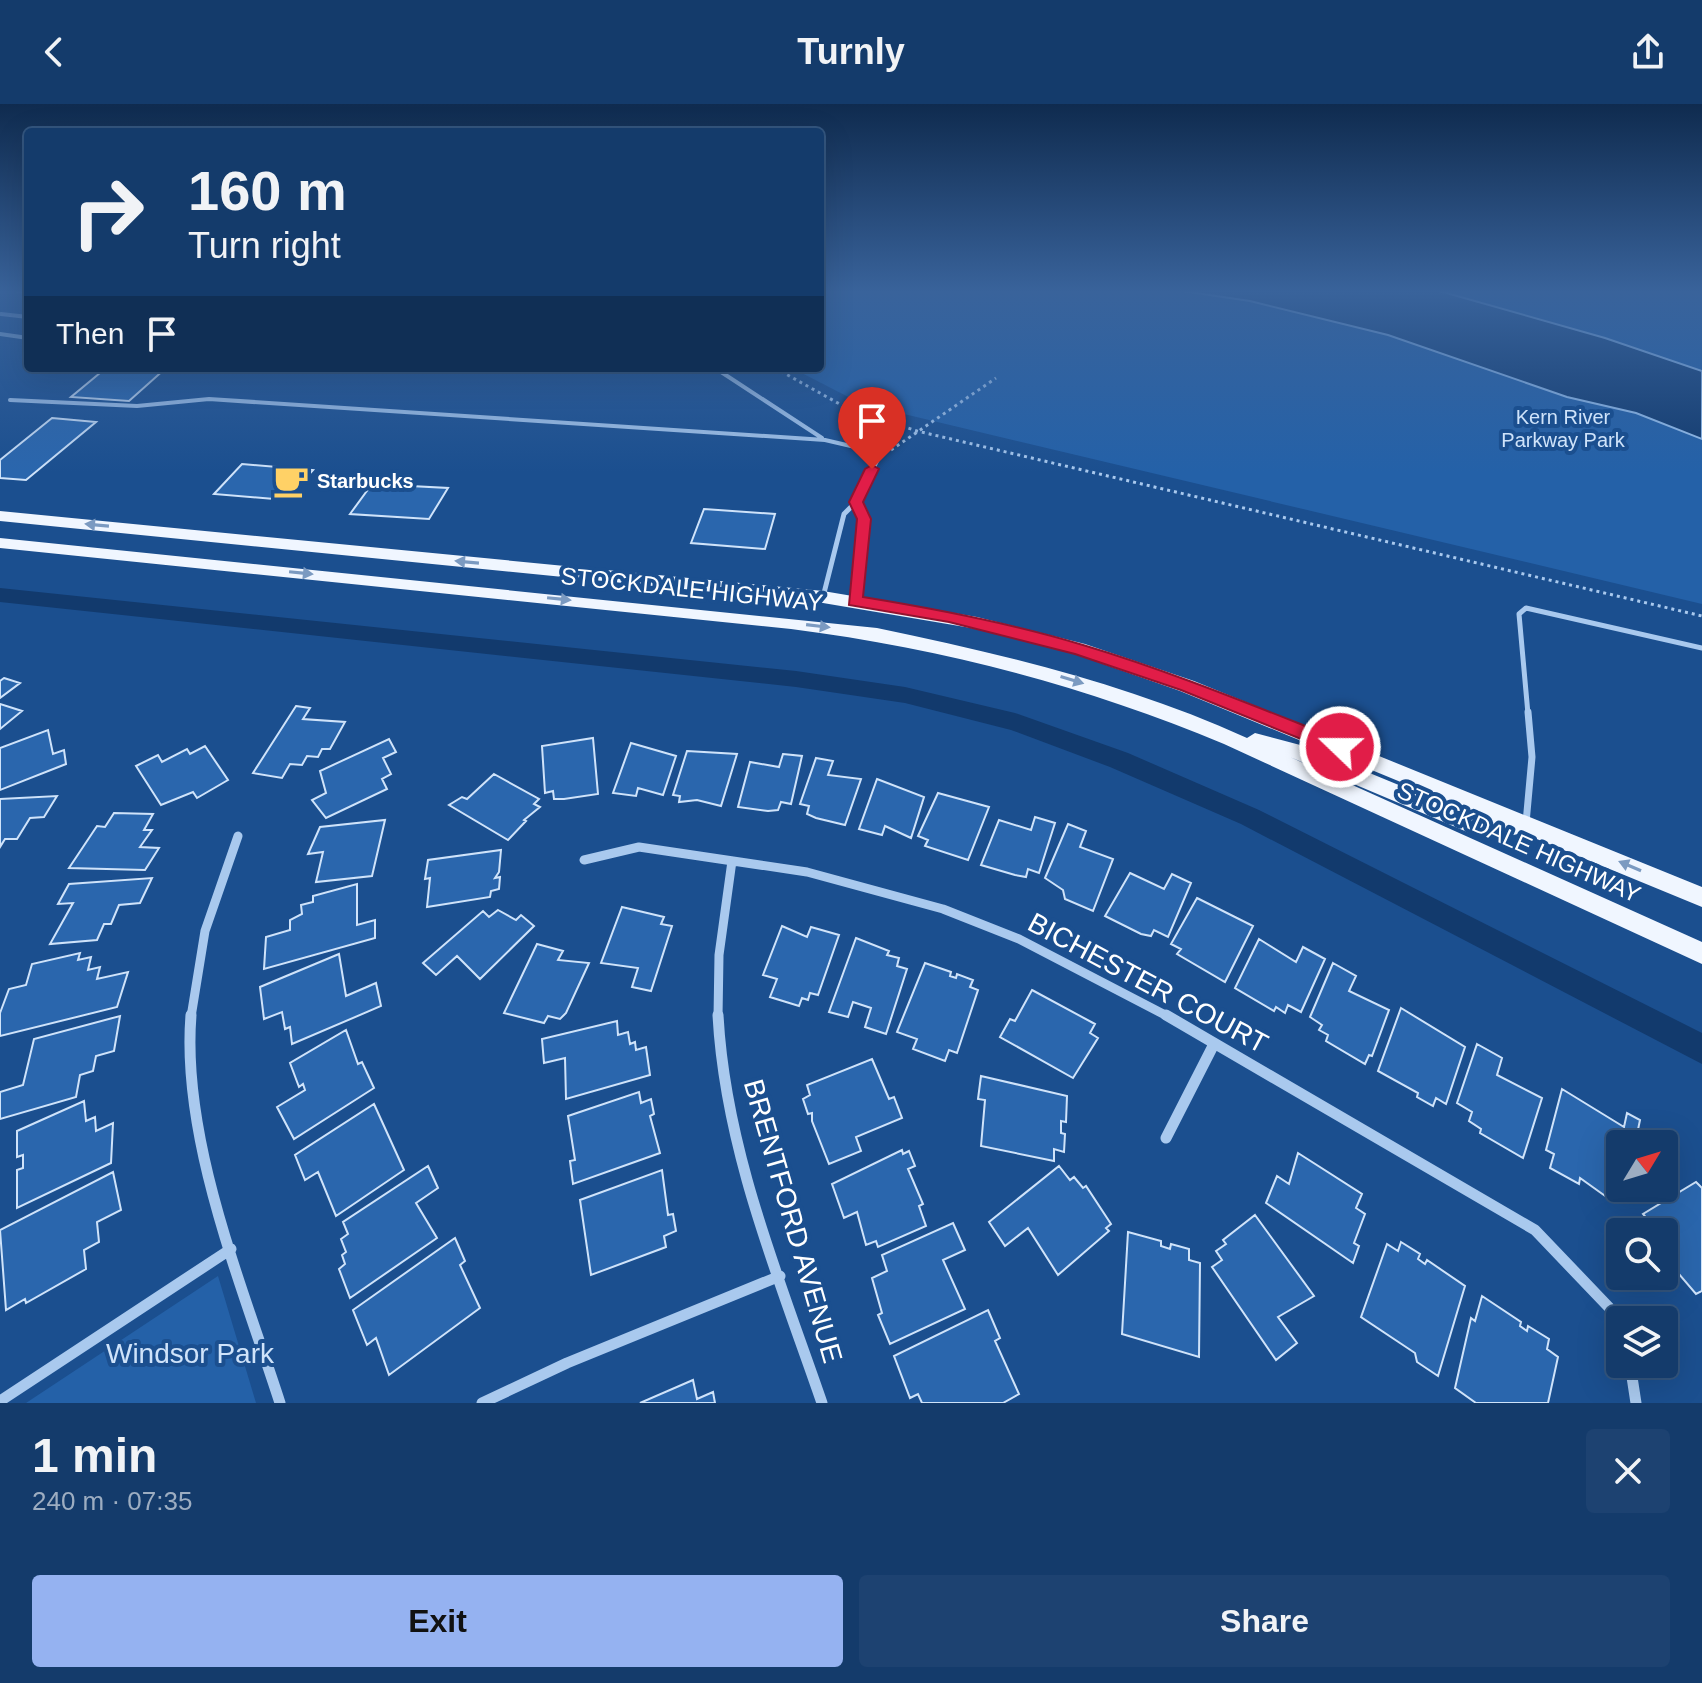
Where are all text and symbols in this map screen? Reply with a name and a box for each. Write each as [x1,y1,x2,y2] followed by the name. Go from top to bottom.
[32,30,76,74] icon: back
[1626,30,1670,74] icon: share
[797,31,905,72] text: Turnly
[188,159,347,222] text: 160 m
[56,160,160,264] icon: right
[188,225,341,266] text: Turn right
[140,312,184,356] icon: arrive
[56,317,124,350] text: Then
[838,387,906,469] pin
[850,399,894,443] icon: arrive
[1501,406,1626,451] park label: Kern River Parkway Park
[272,462,310,500] cafe icon: Starbucks
[317,470,414,492] place label: Starbucks
[84,518,109,531] one-way arrow
[454,555,479,568] one-way arrow
[560,562,824,616] street label: STOCKDALE HIGHWAY
[288,566,313,579] one-way arrow
[547,592,572,605] one-way arrow
[806,620,831,633] one-way arrow
[1060,674,1084,687] one-way arrow
[1298,705,1382,789] position arrow
[1393,776,1645,908] street label: STOCKDALE HIGHWAY
[1619,859,1642,872] one-way arrow
[1023,907,1273,1059] street label: BICHESTER COURT
[738,1076,848,1366] street label: BRENTFORD AVENUE
[1606,1130,1678,1202] north arrow
[1606,1130,1678,1378] map controls
[1606,1218,1678,1290] button: search
[1606,1306,1678,1378] button: layers
[106,1338,275,1369] park label: Windsor Park
[32,1429,157,1482] text: 1 min
[1586,1429,1670,1513] button: close
[32,1486,192,1516] text: 240 m · 07:35
[32,1575,843,1667] button: Exit
[859,1575,1670,1667] button: Share

